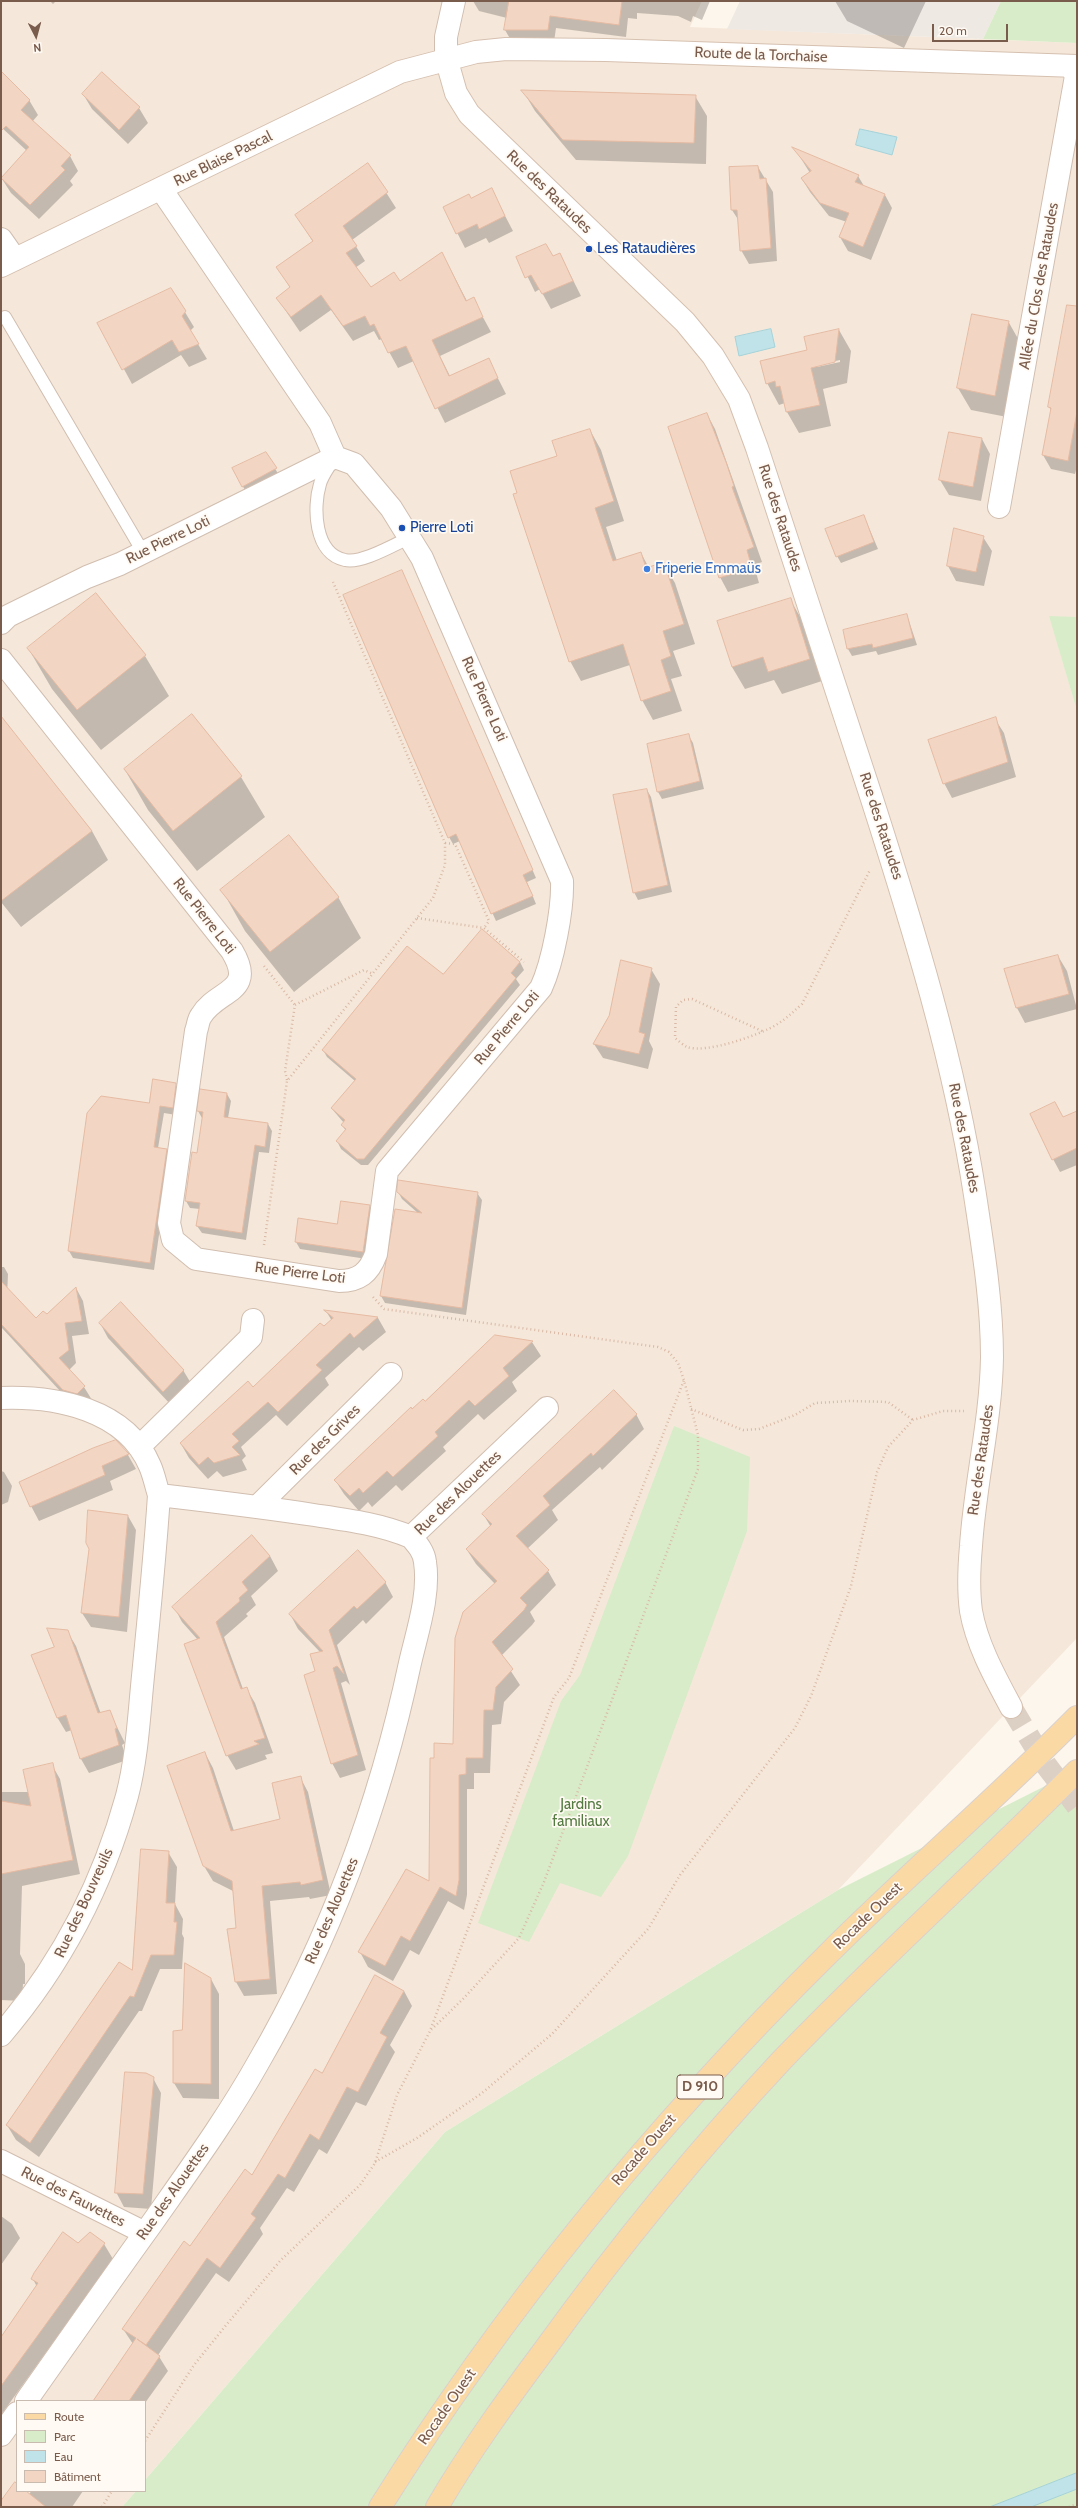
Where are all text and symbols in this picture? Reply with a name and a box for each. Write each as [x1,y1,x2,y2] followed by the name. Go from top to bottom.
[16,16,56,56] north arrow
[934,16,1010,42] scale bar
[939,23,967,38] text: 20 m
[33,41,42,55] text: N
[694,44,828,66] street label: Route de la Torchaise
[171,127,275,191] street label: Rue Blaise Pascal
[503,147,595,237] street label: Rue des Rataudes
[1015,201,1063,371] street label: Allée du Clos des Rataudes
[597,240,695,258] place label: Les Rataudières
[584,244,594,254] marker: Les Rataudières
[754,462,806,574] street label: Rue des Rataudes
[123,512,213,568] street label: Rue Pierre Loti
[410,519,473,537] place label: Pierre Loti
[397,523,407,533] marker: Pierre Loti
[655,560,761,578] place label: Friperie Emmaüs
[642,564,652,574] marker: Friperie Emmaüs
[457,654,511,744] street label: Rue Pierre Loti
[855,770,907,882] street label: Rue des Rataudes
[169,875,239,957] street label: Rue Pierre Loti
[471,987,543,1069] street label: Rue Pierre Loti
[945,1081,983,1195] street label: Rue des Rataudes
[254,1259,346,1287] street label: Rue Pierre Loti
[286,1401,364,1479] street label: Rue des Grives
[964,1403,998,1517] street label: Rue des Rataudes
[411,1447,505,1539] street label: Rue des Alouettes
[552,1796,610,1831] park label: Jardins familiaux
[51,1845,117,1961] street label: Rue des Bouvreuils
[302,1855,362,1967] street label: Rue des Alouettes
[830,1879,906,1953] street label: Rocade Ouest
[677,2075,723,2099] road number: D 910
[608,2111,680,2189] street label: Rocade Ouest
[133,2140,213,2244] street label: Rue des Alouettes
[18,2163,128,2231] street label: Rue des Fauvettes
[414,2366,480,2448] street label: Rocade Ouest
[16,2400,146,2492] legend
[54,2409,84,2424] text: Route
[54,2429,76,2444] text: Parc
[54,2449,73,2464] text: Eau
[54,2469,101,2484] text: Bâtiment

